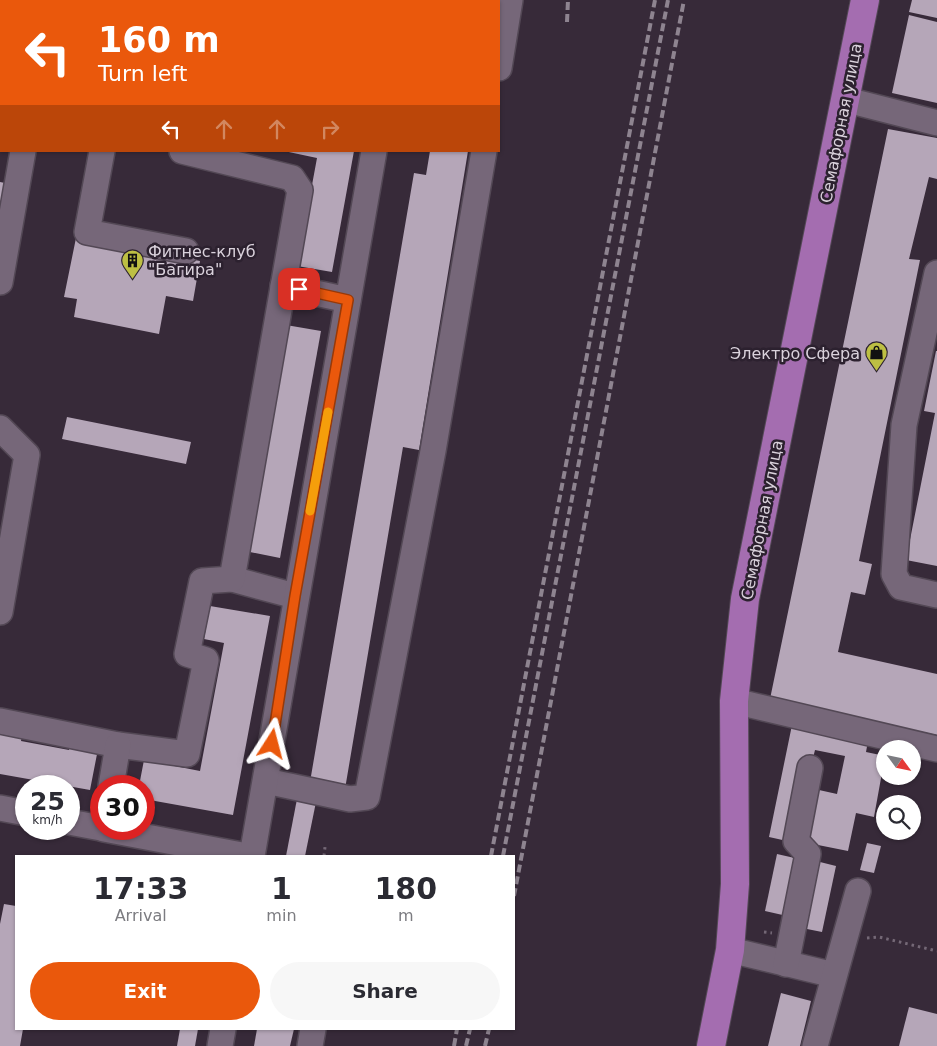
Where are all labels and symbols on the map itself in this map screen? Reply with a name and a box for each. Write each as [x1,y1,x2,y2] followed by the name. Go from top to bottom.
[816,42,866,204] street label: Семафорная улица
[148,242,256,279] place label: Фитнес-клуб "Багира"
[120,248,144,279] building icon: Фитнес-клуб "Багира"
[278,268,320,310] pin
[864,341,888,372] shop icon: Электро Сфера
[730,344,860,363] place label: Электро Сфера
[737,439,787,601] street label: Семафорная улица
[245,717,297,769] position arrow
[876,740,921,785] north arrow
[90,775,155,840] speed limit sign: 30

